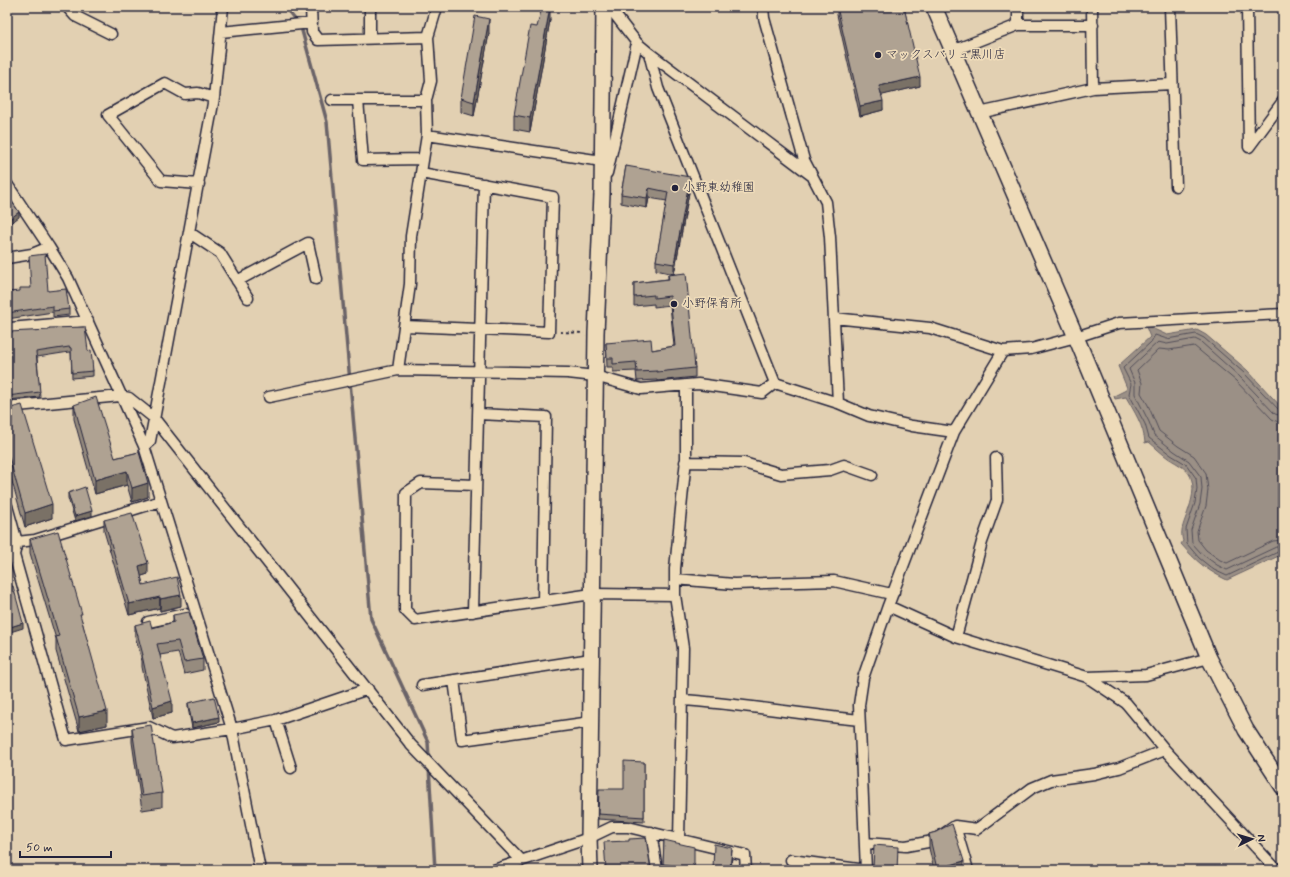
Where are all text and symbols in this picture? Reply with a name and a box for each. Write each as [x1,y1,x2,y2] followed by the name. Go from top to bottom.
[886,47,1006,63] place label: マックスバリュ黒川店
[873,50,883,60] marker: マックスバリュ黒川店
[683,180,755,196] place label: 小野東幼稚園
[670,183,680,193] marker: 小野東幼稚園
[682,296,742,312] place label: 小野保育所
[669,299,679,309] marker: 小野保育所
[1232,819,1272,859] north arrow
[20,833,111,859] scale bar
[1254,834,1268,842] text: N
[26,840,53,856] text: 50 m

